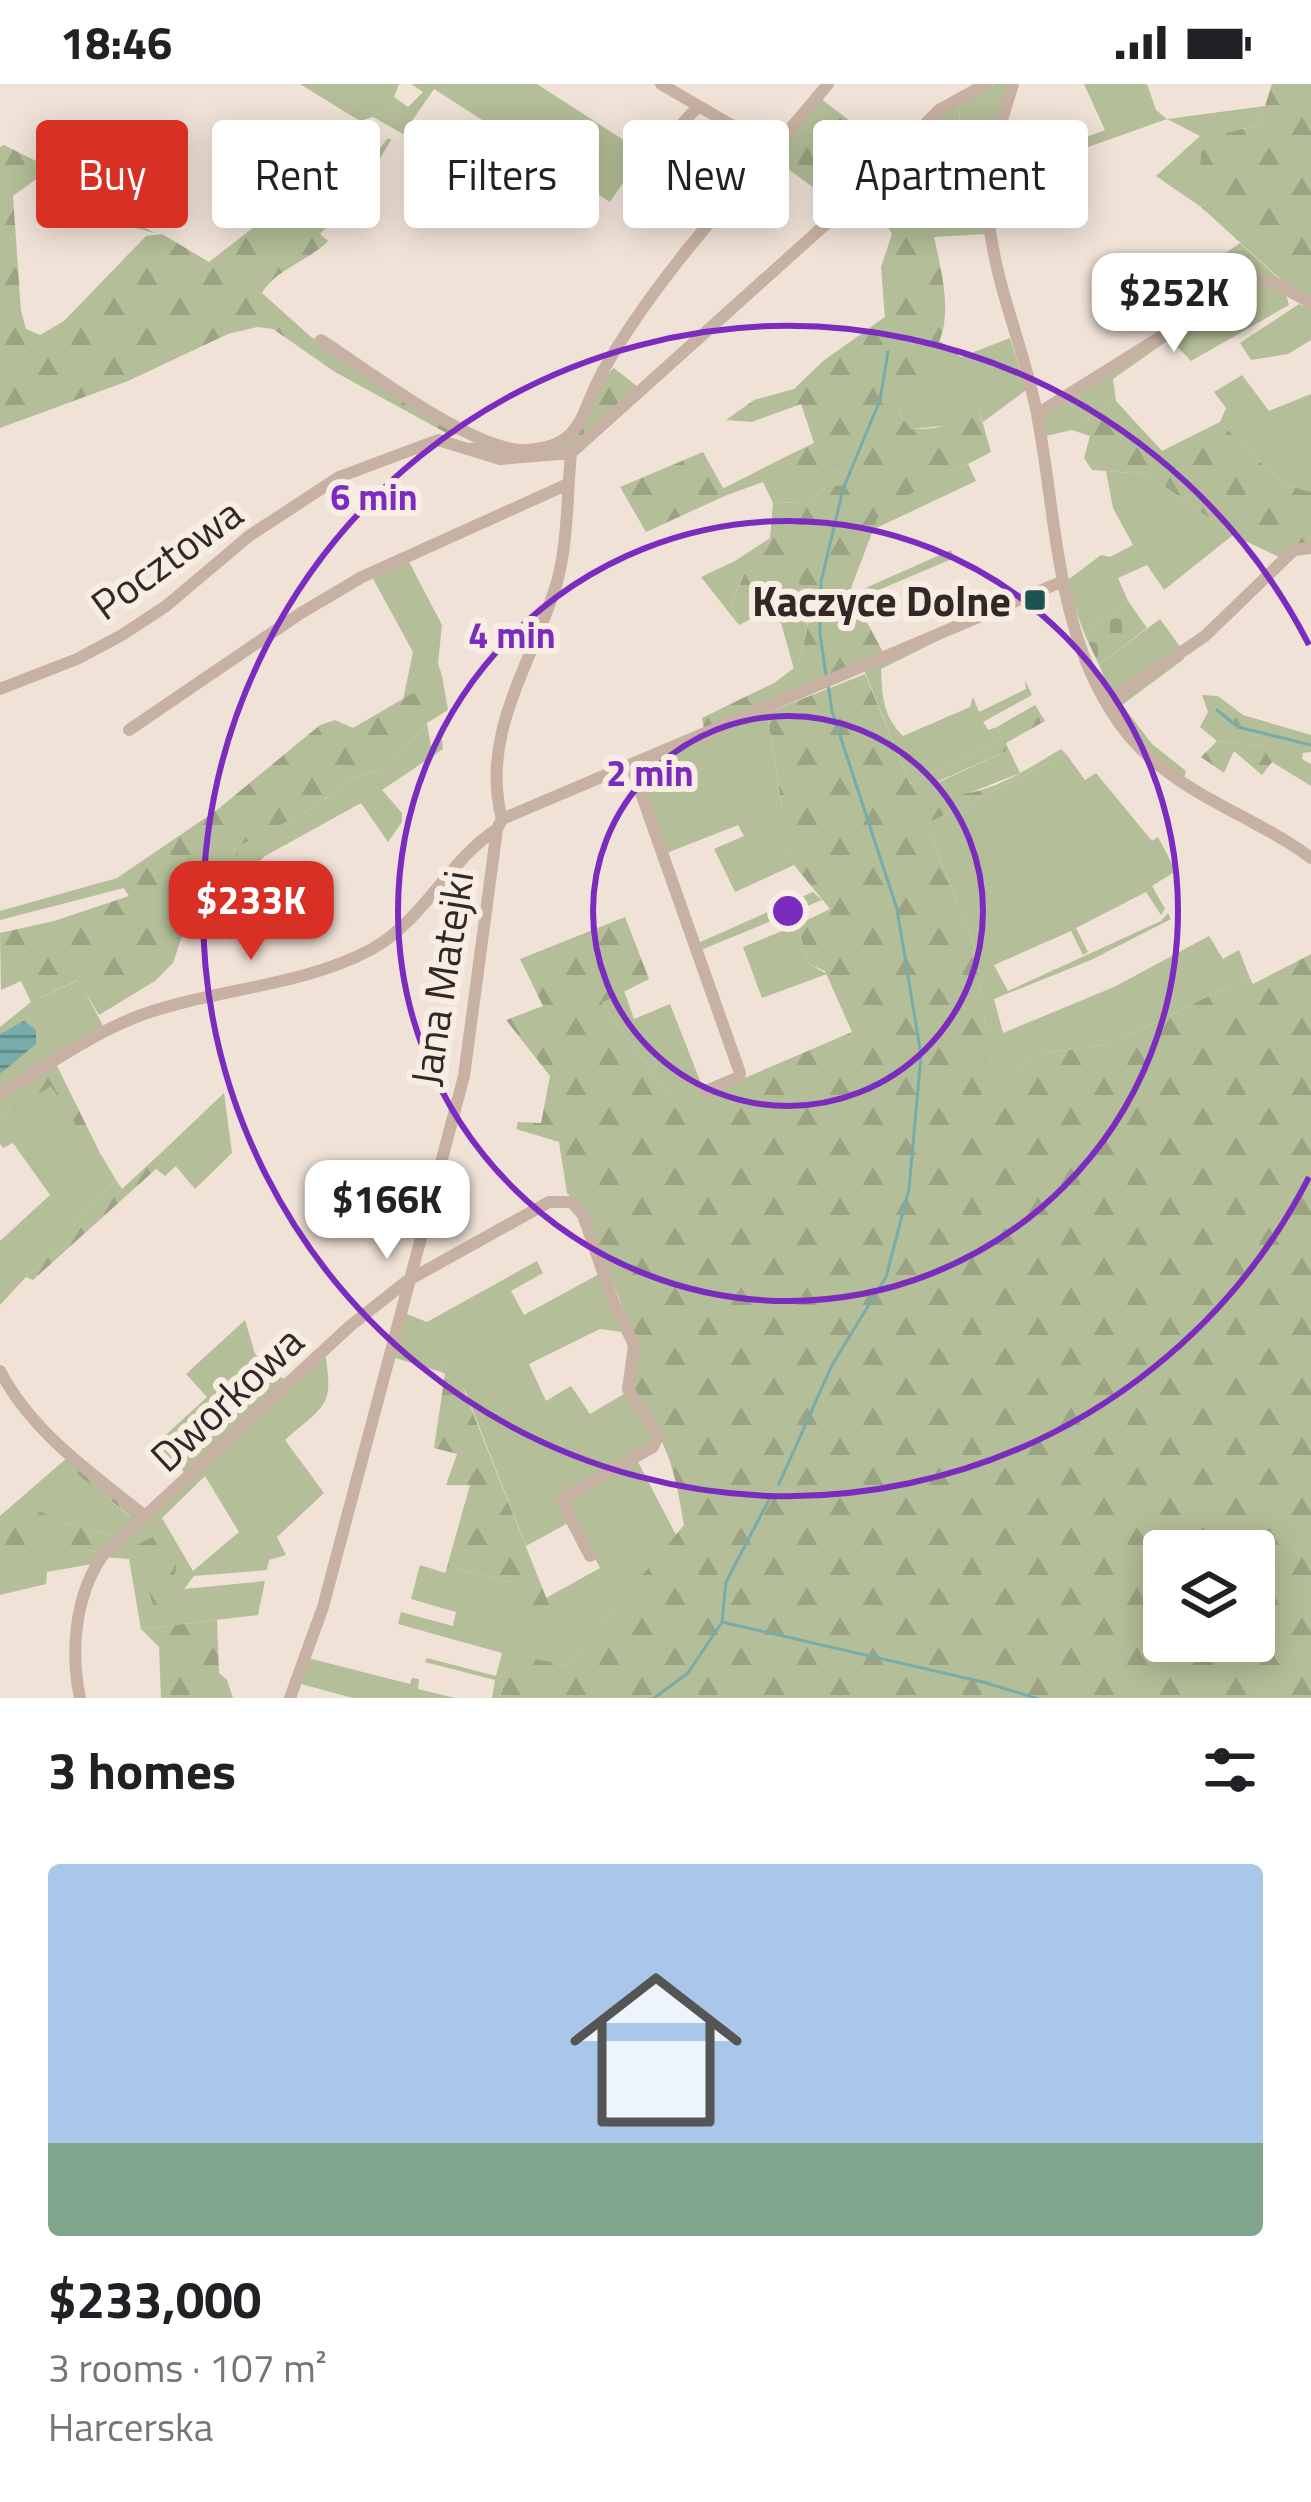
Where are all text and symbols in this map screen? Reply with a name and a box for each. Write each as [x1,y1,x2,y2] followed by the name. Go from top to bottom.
[60,8,172,76] text: 18:46
[36,120,188,228] chip: Buy
[212,120,380,228] chip: Rent
[404,120,599,228] chip: Filters
[623,120,789,228] chip: New
[813,120,1088,228] chip: Apartment
[1090,253,1258,355] pin: $252K
[1119,262,1229,321] text: $252K
[330,469,418,524] text: 6 min
[77,481,255,635] street label: Pocztowa
[752,568,1011,632] place label: Kaczyce Dolne
[1022,587,1048,613] marker: Kaczyce Dolne
[468,607,556,662] text: 4 min
[606,745,694,800] text: 2 min
[167,861,335,963] pin: $233K
[392,866,490,1090] street label: Jana Matejki
[196,870,306,929] text: $233K
[767,890,809,932] centre of rings
[303,1160,471,1262] pin: $166K
[332,1169,442,1228] text: $166K
[135,1310,317,1486] street label: Dworkowa
[1143,1530,1275,1662] map controls
[1143,1530,1275,1662] button: layers
[48,1731,236,1809] text: 3 homes
[1197,1737,1263,1803] icon: filters
[548,1942,764,2158] icon: home
[48,2260,261,2338] text: $233,000
[48,2338,327,2397] text: 3 rooms · 107 m²
[48,2397,213,2456] text: Harcerska

